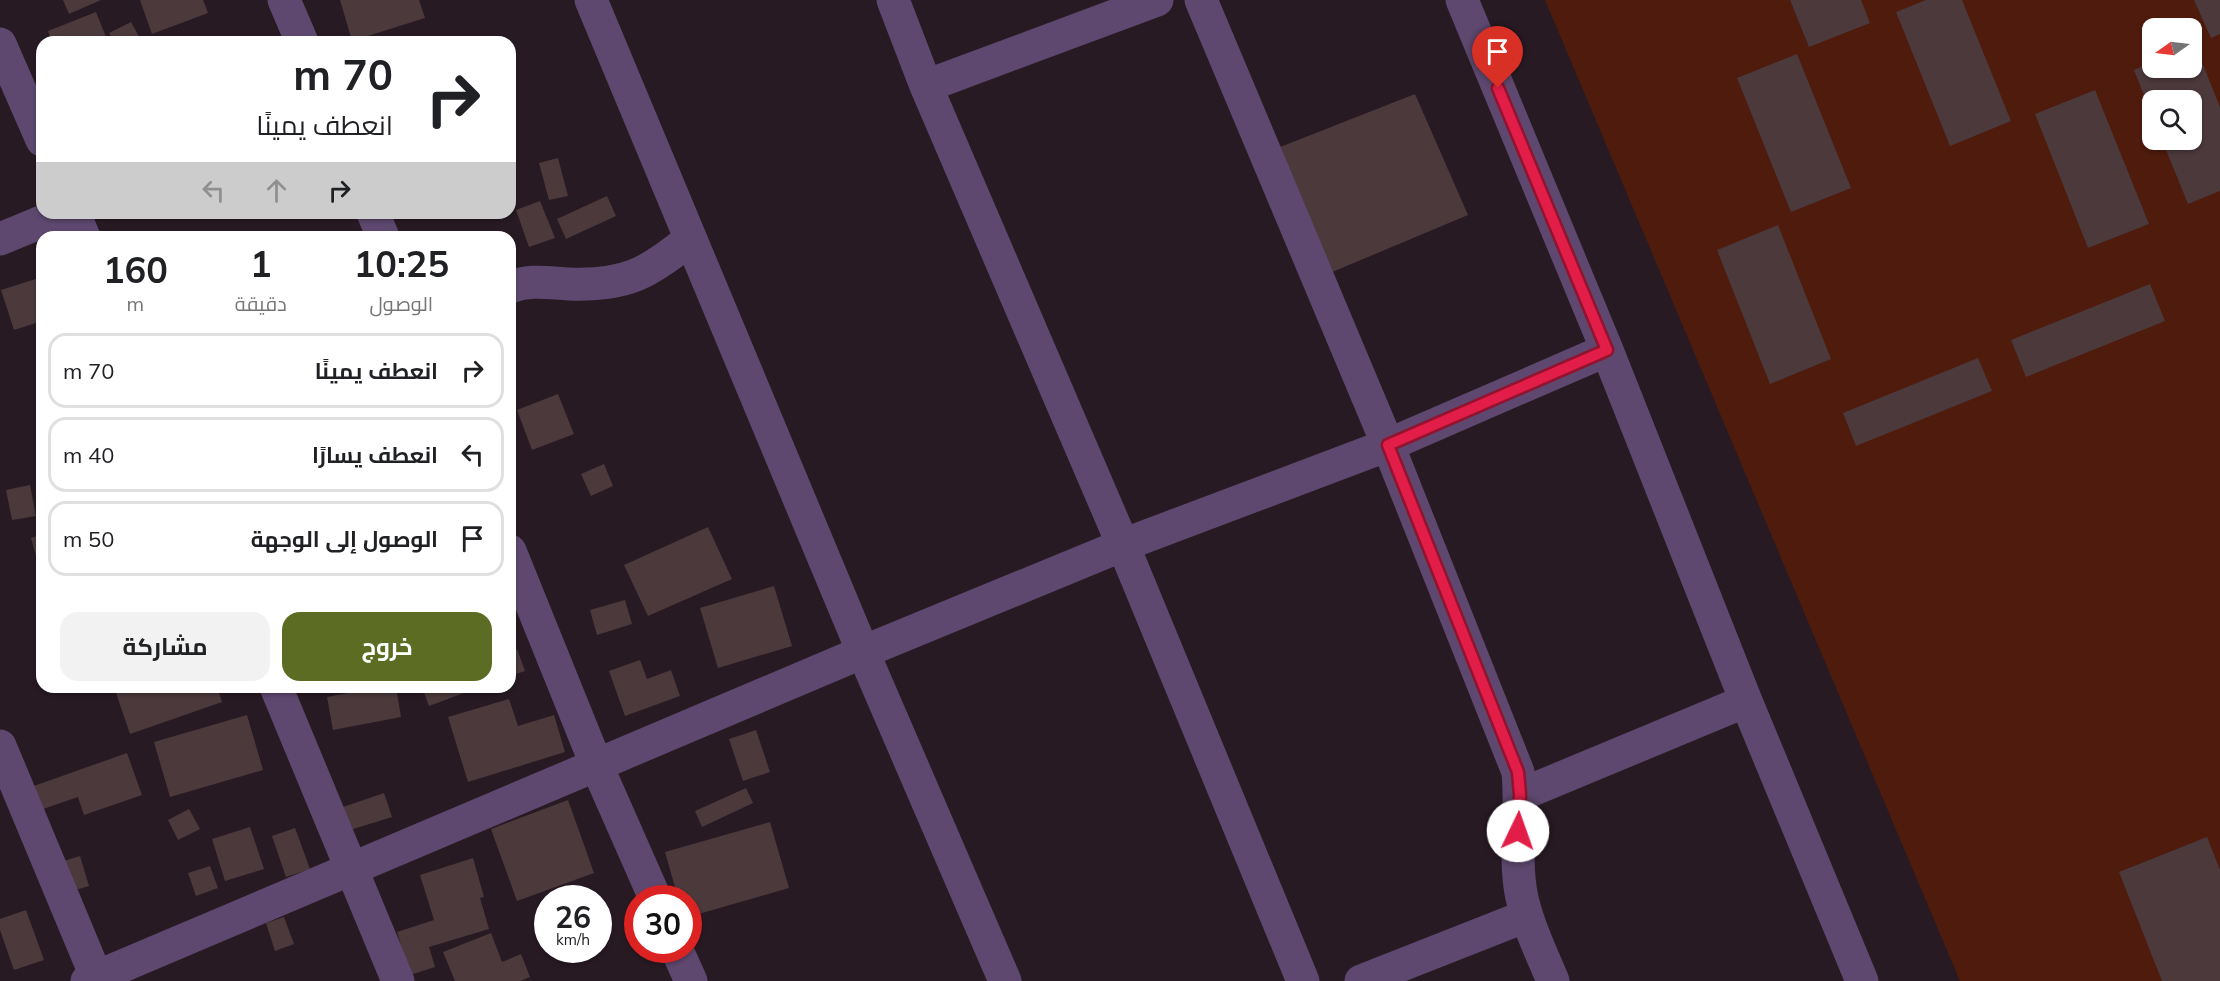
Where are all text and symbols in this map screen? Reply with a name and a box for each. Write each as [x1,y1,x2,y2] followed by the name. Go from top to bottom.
[2142,18,2202,78] north arrow
[2142,18,2202,150] map controls
[1472,26,1523,88] pin
[1481,35,1514,68] icon: arrive
[293,48,393,101] text: 70 m
[414,60,492,138] icon: right
[2142,90,2202,150] button: search
[256,108,393,142] text: انعطف يمينًا
[197,174,230,207] icon: left
[260,174,293,207] icon: ahead
[323,174,356,207] icon: right
[250,241,272,286] text: 1
[354,241,449,286] text: 10:25
[103,247,168,292] text: 160
[127,291,144,316] text: m
[235,291,287,316] text: دقيقة
[370,291,433,316] text: الوصول
[456,354,489,387] icon: right
[63,357,114,385] text: 70 m
[315,357,438,385] text: انعطف يمينًا
[456,438,489,471] icon: left
[63,441,114,469] text: 40 m
[312,441,438,469] text: انعطف يسارًا
[456,522,489,555] icon: arrive
[63,525,114,553] text: 50 m
[251,525,438,553] text: الوصول إلى الوجهة
[60,612,270,681] button: مشاركة
[282,612,492,681] button: خروج
[1486,799,1550,863] position arrow
[624,885,702,963] speed limit sign: 30
[555,898,591,936] text: 26
[556,930,590,949] text: km/h

